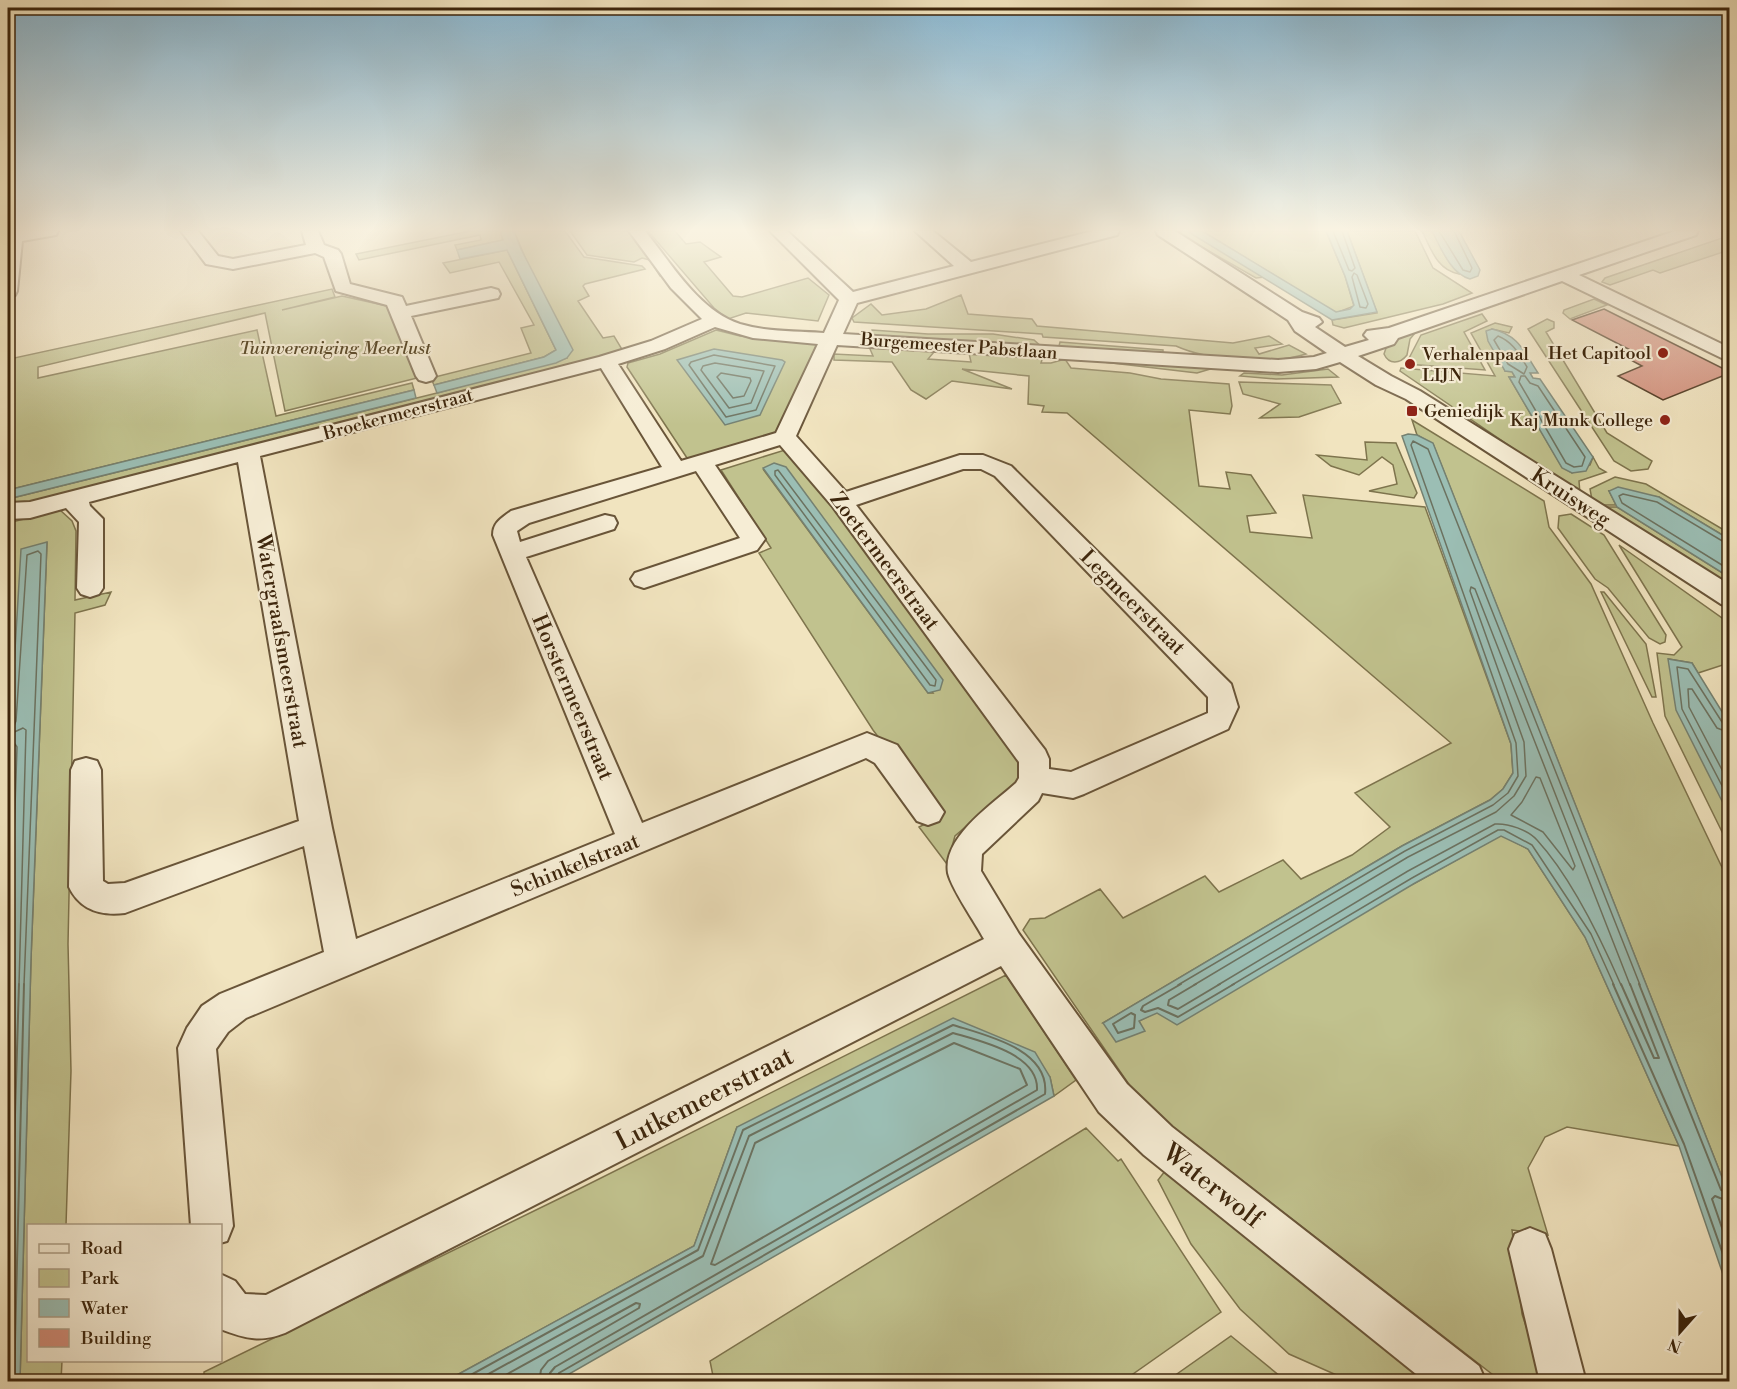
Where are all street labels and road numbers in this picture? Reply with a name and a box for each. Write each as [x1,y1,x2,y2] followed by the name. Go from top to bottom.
[859,328,1058,365] street label: Burgemeester Pabstlaan
[320,383,476,446] street label: Broekermeerstraat
[1526,463,1615,533] street label: Kruisweg
[824,487,945,636] street label: Zoetermeerstraat
[249,531,313,751] street label: Watergraafsmeerstraat
[1074,545,1191,661] street label: Legmeerstraat
[525,611,619,785] street label: Horstermeerstraat
[507,828,644,904] street label: Schinkelstraat
[610,1040,799,1158] street label: Lutkemeerstraat
[1155,1136,1270,1236] street label: Waterwolf

